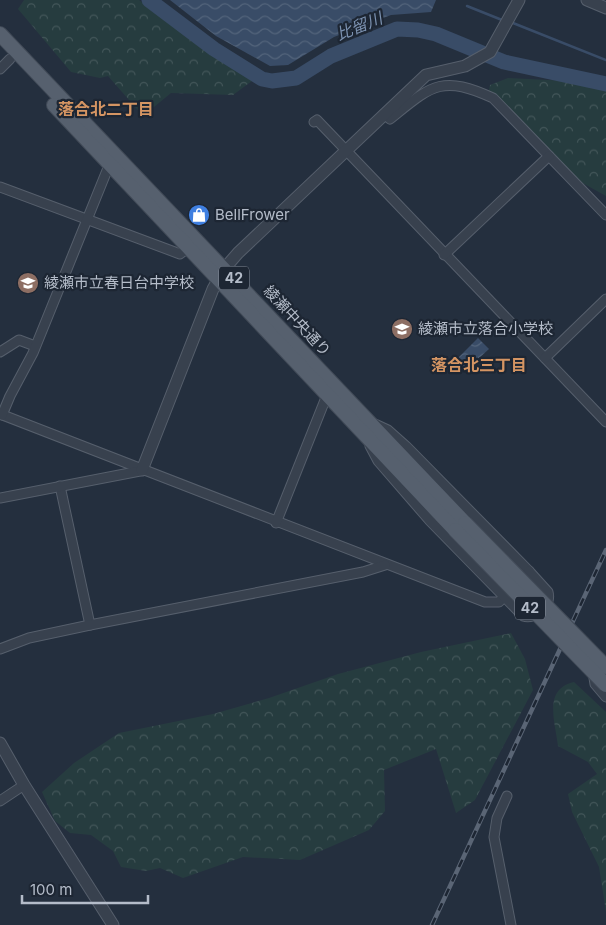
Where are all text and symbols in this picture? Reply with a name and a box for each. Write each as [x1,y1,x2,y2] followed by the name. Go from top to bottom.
[333,7,387,44] water label: 比留川
[58,99,154,119] district label: 落合北二丁目
[187,203,211,227] shop icon: BellFrower
[215,205,290,224] place label: BellFrower
[219,266,249,290] road number: 42
[16,271,40,295] school or university icon: 綾瀬市立春日台中学校
[44,273,194,292] place label: 綾瀬市立春日台中学校
[260,281,335,360] street label: 綾瀬中央通り
[390,317,414,341] school or university icon: 綾瀬市立落合小学校
[418,319,553,338] place label: 綾瀬市立落合小学校
[431,355,527,375] district label: 落合北三丁目
[515,596,545,620] road number: 42
[22,872,149,904] scale bar
[30,880,72,899] text: 100 m

